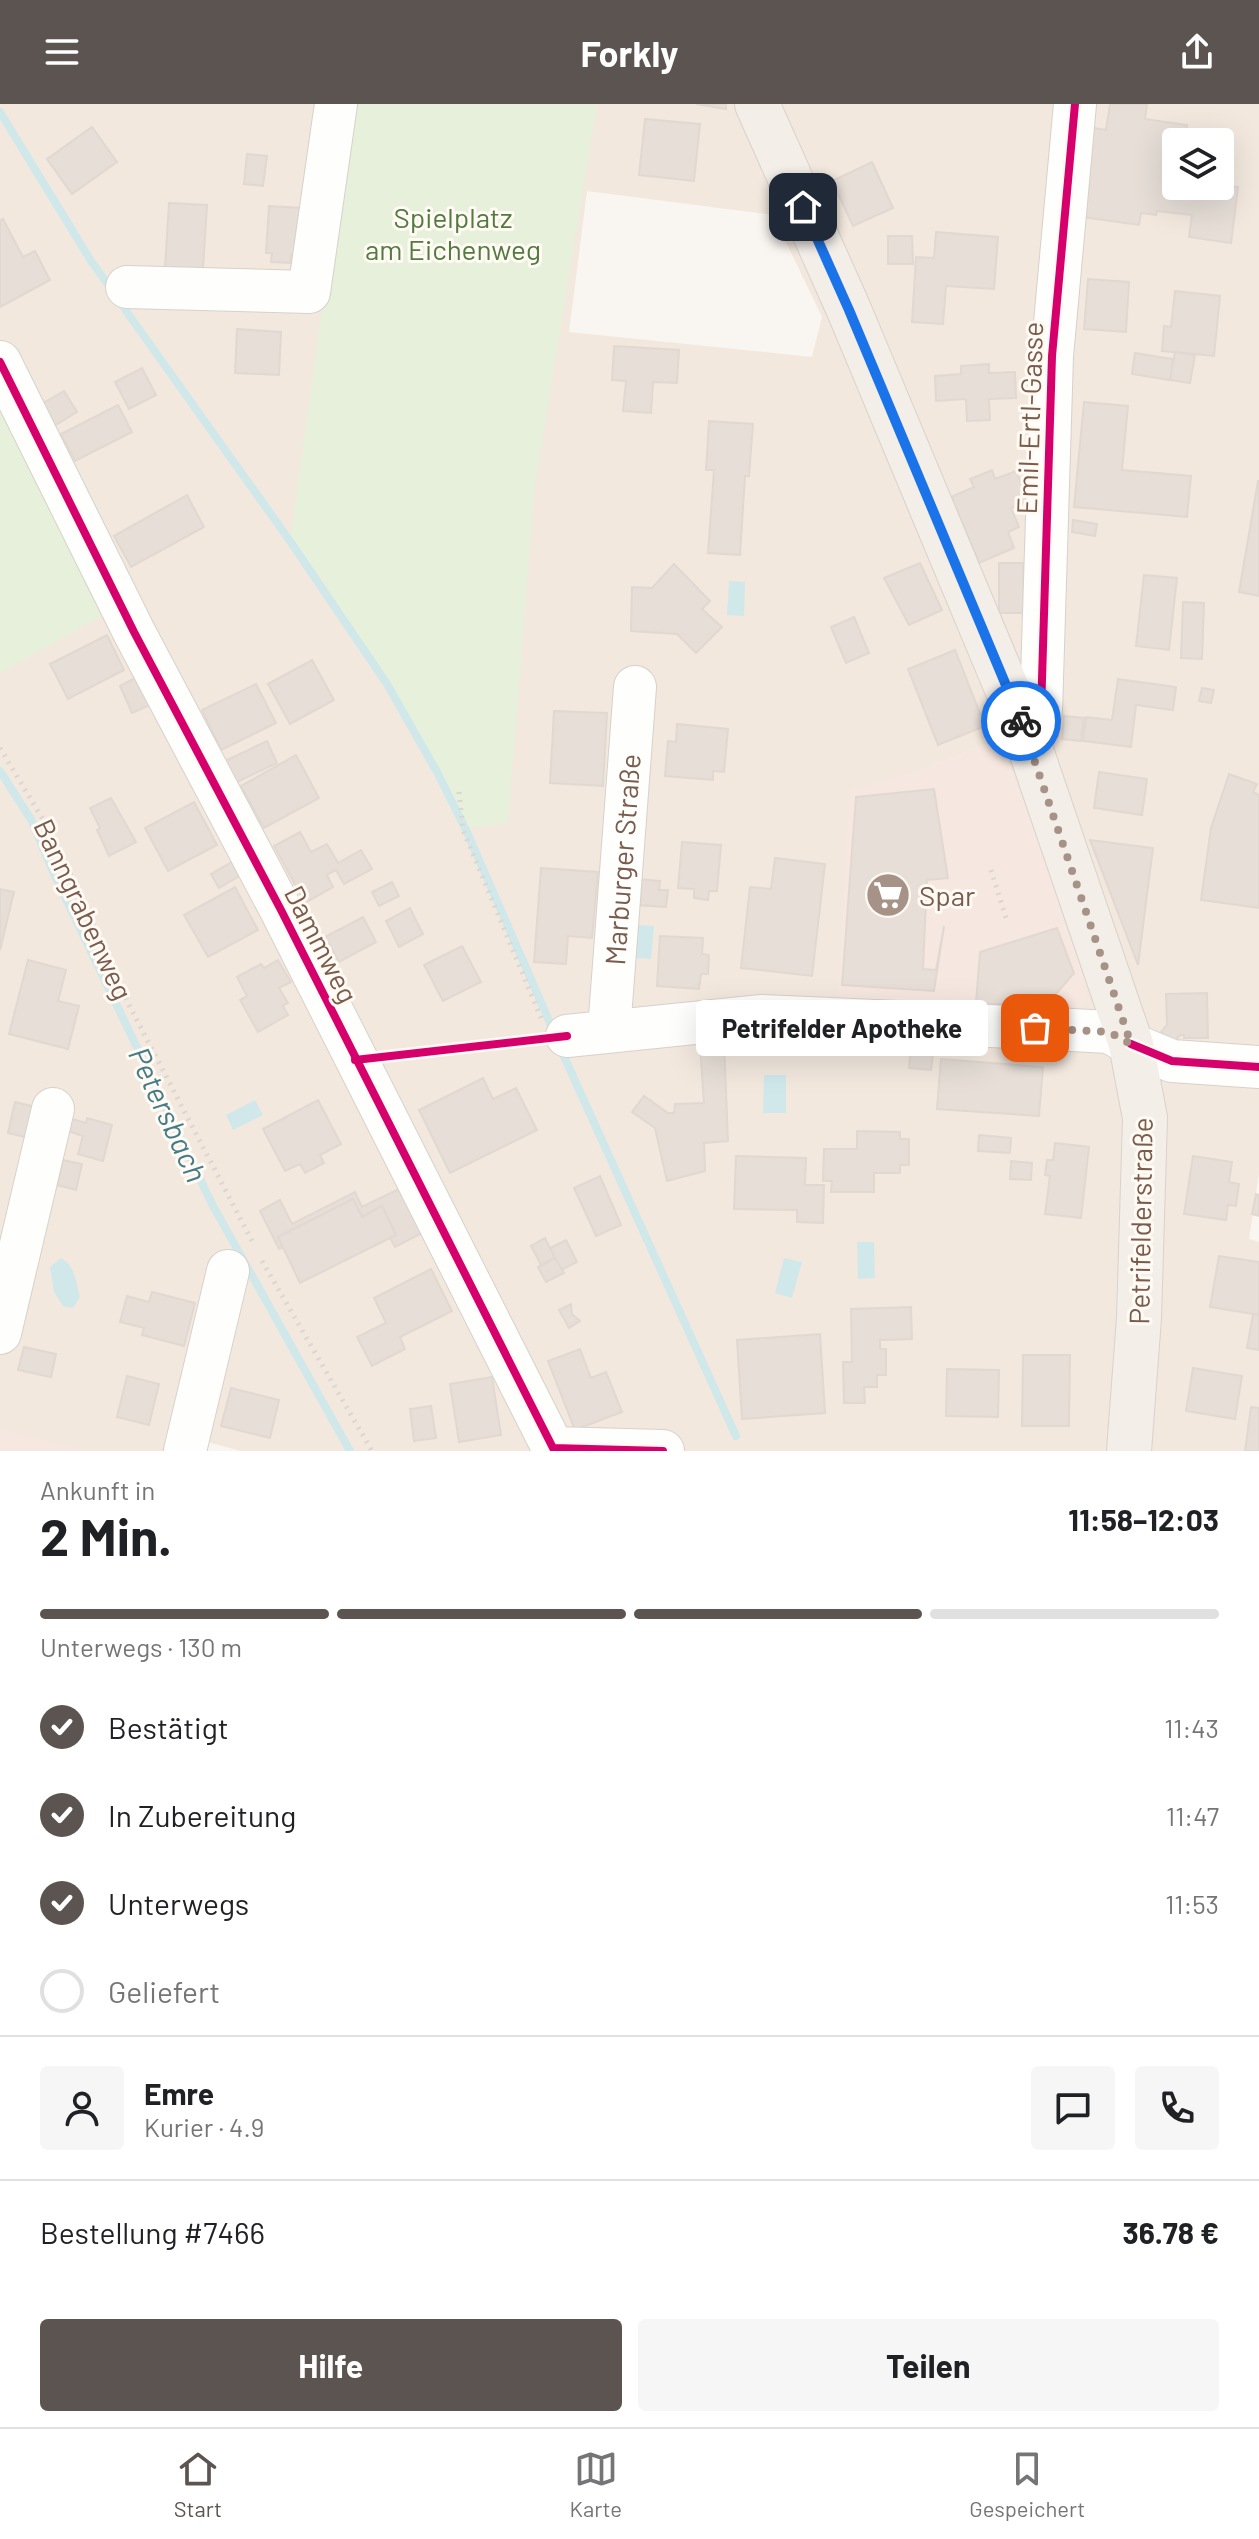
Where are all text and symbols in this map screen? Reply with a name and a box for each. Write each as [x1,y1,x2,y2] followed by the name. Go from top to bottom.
[40,30,84,74] icon: menu
[1175,30,1219,74] icon: share
[580,31,679,74] text: Forkly
[1162,128,1234,200] map controls
[1162,128,1234,200] button: layers
[769,173,837,241] pin
[781,185,825,229] icon: home
[365,200,541,266] park label: Spielplatz am Eichenweg
[1009,321,1049,515] street label: Emil-Ertl-Gasse
[981,681,1061,761] courier
[999,699,1043,743] icon: bike
[597,753,647,966] street label: Marburger Straße
[27,813,141,1005] street label: Banngrabenweg
[864,871,912,919] supermarket icon: Spar
[919,878,975,912] place label: Spar
[278,880,366,1008] street label: Dammweg
[1001,994,1069,1062] pin
[695,1000,987,1056] callout: Petrifelder Apotheke
[1013,1006,1057,1050] icon: bag
[722,1012,962,1043] text: Petrifelder Apotheke
[122,1041,216,1187] water label: Petersbach
[1121,1117,1159,1325] street label: Petrifelderstraße
[40,1474,155,1505] text: Ankunft in
[1068,1501,1219,1537] text: 11:58–12:03
[40,1504,172,1566] text: 2 Min.
[40,1631,242,1662] text: Unterwegs · 130 m
[40,1705,84,1749] icon: check
[108,1709,229,1745] text: Bestätigt
[1164,1712,1219,1743] text: 11:43
[40,1793,84,1837] icon: check
[108,1797,296,1833] text: In Zubereitung
[1166,1800,1219,1831] text: 11:47
[40,1881,84,1925] icon: check
[108,1885,249,1921] text: Unterwegs
[1165,1888,1219,1919] text: 11:53
[108,1973,220,2009] text: Geliefert
[40,2066,124,2150] button: person
[1031,2066,1115,2150] button: chat
[1135,2066,1219,2150] button: phone
[144,2075,214,2111] text: Emre
[144,2111,264,2142] text: Kurier · 4.9
[40,2214,265,2250] text: Bestellung #7466
[1122,2214,1219,2250] text: 36.78 €
[40,2319,622,2411] button: Hilfe
[638,2319,1219,2411] button: Teilen
[174,2447,222,2521] tab: Start
[569,2447,622,2521] tab: Karte
[969,2447,1085,2521] tab: Gespeichert

